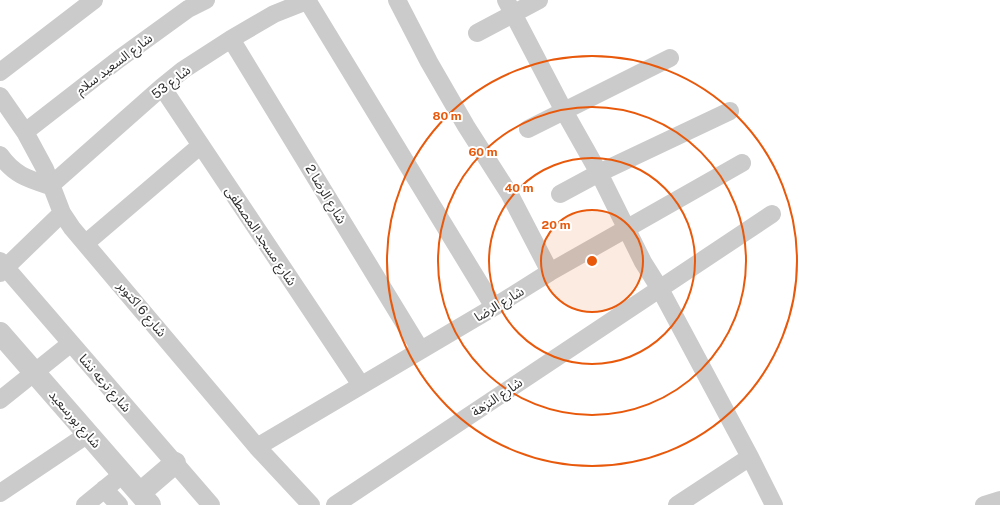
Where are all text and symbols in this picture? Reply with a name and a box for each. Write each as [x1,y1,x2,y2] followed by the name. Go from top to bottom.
[73,30,157,100] street label: شارع السعيد سلام
[149,62,195,104] street label: شارع 53
[432,109,462,123] text: 80 m
[468,145,498,159] text: 60 m
[300,162,349,228] street label: شارع الرضا 2
[504,181,534,195] text: 40 m
[220,184,300,290] street label: شارع مسجد المصطفى
[542,218,571,232] text: 20 m
[585,254,599,268] centre of rings
[112,277,170,342] street label: شارع 6 اكتوبر
[471,283,528,327] street label: شارع الرضا
[74,351,134,417] street label: شارع ترعه نشا
[469,375,527,422] street label: شارع النزهة
[44,387,104,453] street label: شارع بورسعيد

